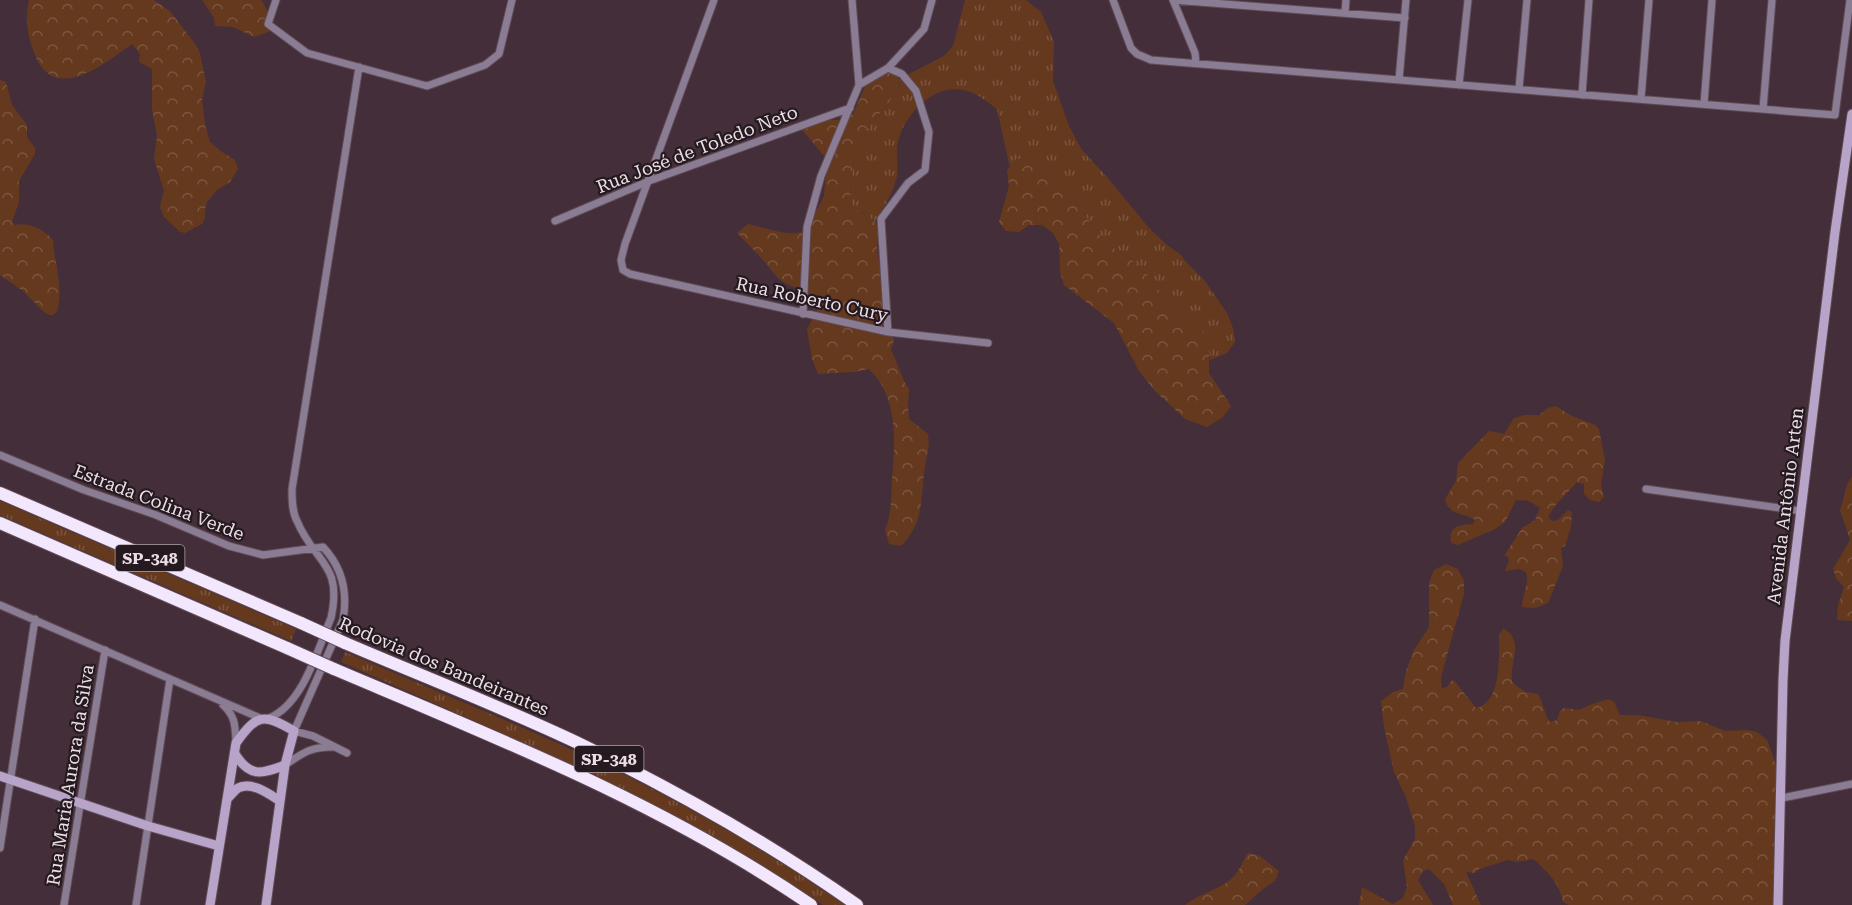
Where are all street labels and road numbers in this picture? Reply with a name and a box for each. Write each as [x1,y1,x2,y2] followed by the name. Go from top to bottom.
[593,101,801,197] street label: Rua José de Toledo Neto
[734,273,890,325] street label: Rua Roberto Cury
[1763,406,1808,606] street label: Avenida Antônio Arten
[71,460,247,544] street label: Estrada Colina Verde
[116,545,184,571] road number: SP-348
[336,612,552,720] street label: Rodovia dos Bandeirantes
[42,663,98,887] street label: Rua Maria Aurora da Silva
[574,746,644,772] road number: SP-348

